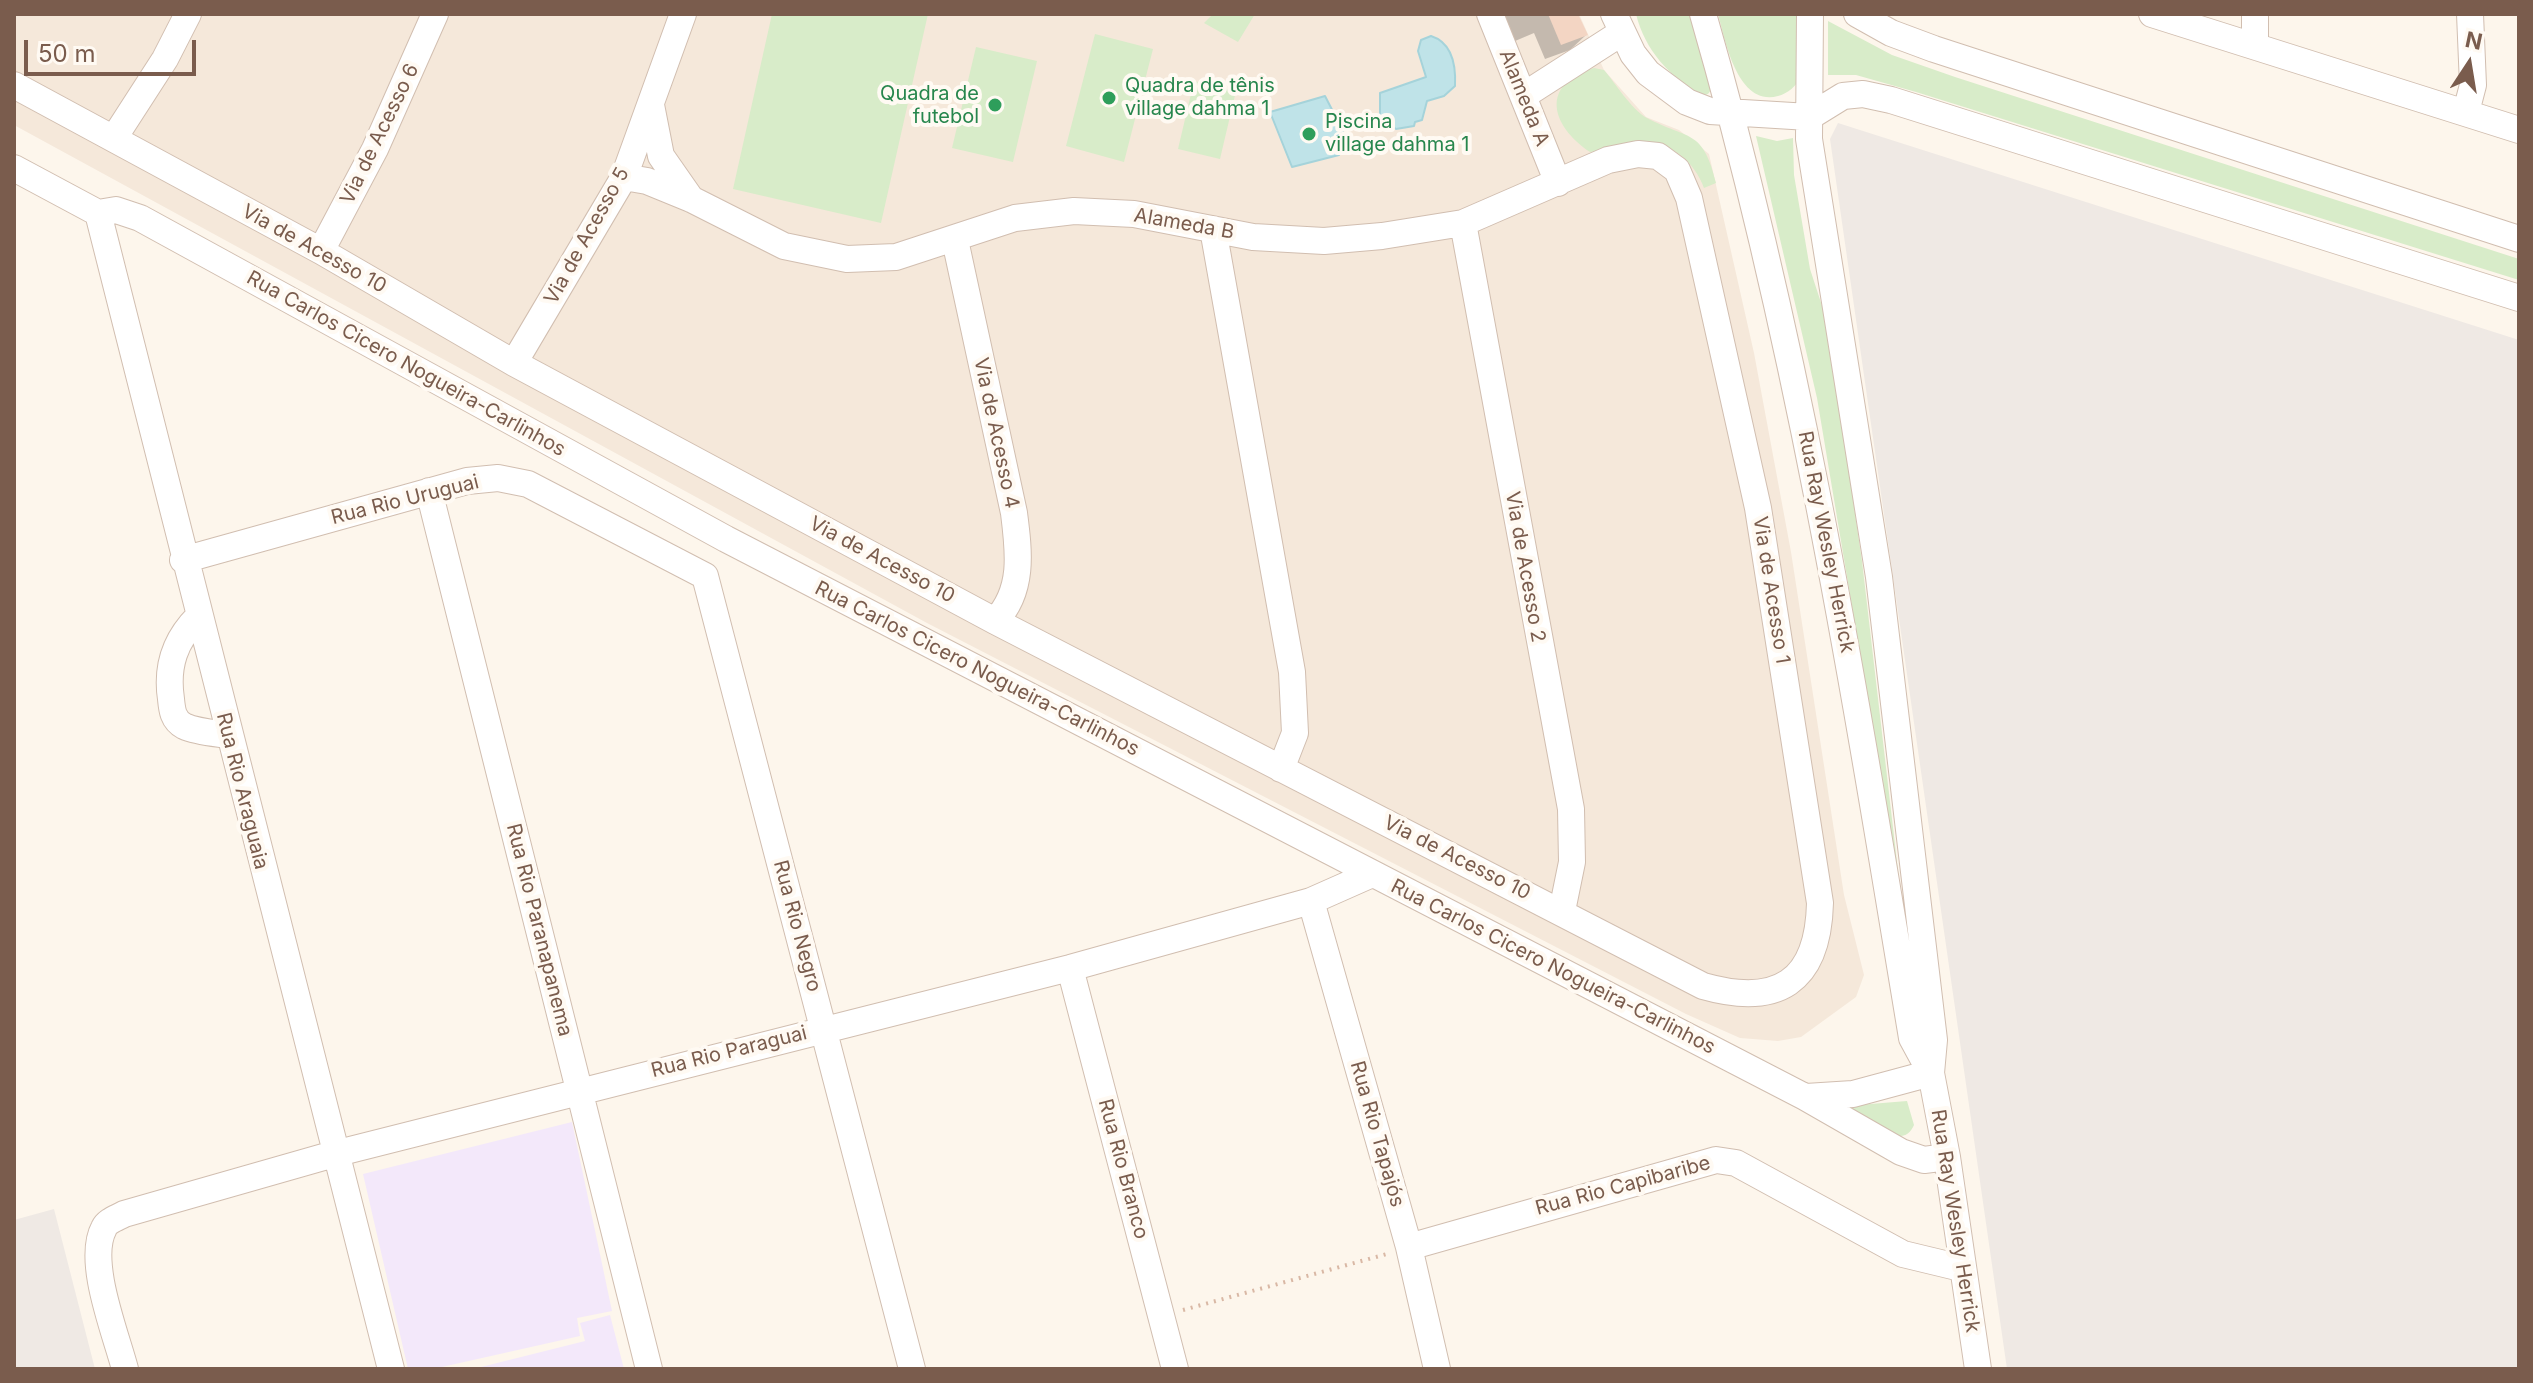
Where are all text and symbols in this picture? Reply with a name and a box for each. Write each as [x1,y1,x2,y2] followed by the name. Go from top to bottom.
[28,24,200,74] scale bar
[2429,24,2509,104] north arrow
[2463,26,2485,55] text: N
[38,39,96,68] text: 50 m
[1494,46,1554,150] street label: Alameda A
[336,60,424,208] street label: Via de Acesso 6
[1125,74,1275,121] place label: Quadra de tênis village dahma 1
[880,82,979,129] place label: Quadra de futebol
[1100,89,1118,107] marker: Quadra de tênis village dahma 1
[986,96,1004,114] marker: Quadra de futebol
[1325,110,1469,157] place label: Piscina village dahma 1
[1300,125,1318,143] marker: Piscina village dahma 1
[539,163,635,309] street label: Via de Acesso 5
[238,199,390,299] street label: Via de Acesso 10
[1132,203,1236,245] street label: Alameda B
[242,266,570,462] street label: Rua Carlos Cicero Nogueira-Carlinhos
[968,355,1024,511] street label: Via de Acesso 4
[1793,429,1859,655] street label: Rua Ray Wesley Herrick
[329,470,481,530] street label: Rua Rio Uruguai
[1500,490,1550,644] street label: Via de Acesso 2
[805,512,959,608] street label: Via de Acesso 10
[1748,515,1794,665] street label: Via de Acesso 1
[811,576,1143,762] street label: Rua Carlos Cicero Nogueira-Carlinhos
[211,710,273,872] street label: Rua Rio Araguaia
[1380,811,1534,905] street label: Via de Acesso 10
[501,821,577,1039] street label: Rua Rio Paranapanema
[768,858,826,994] street label: Rua Rio Negro
[1387,874,1719,1060] street label: Rua Carlos Cicero Nogueira-Carlinhos
[649,1021,809,1083] street label: Rua Rio Paraguai
[1345,1058,1409,1210] street label: Rua Rio Tapajós
[1093,1096,1153,1242] street label: Rua Rio Branco
[1926,1108,1984,1334] street label: Rua Ray Wesley Herrick
[1533,1151,1713,1221] street label: Rua Rio Capibaribe

